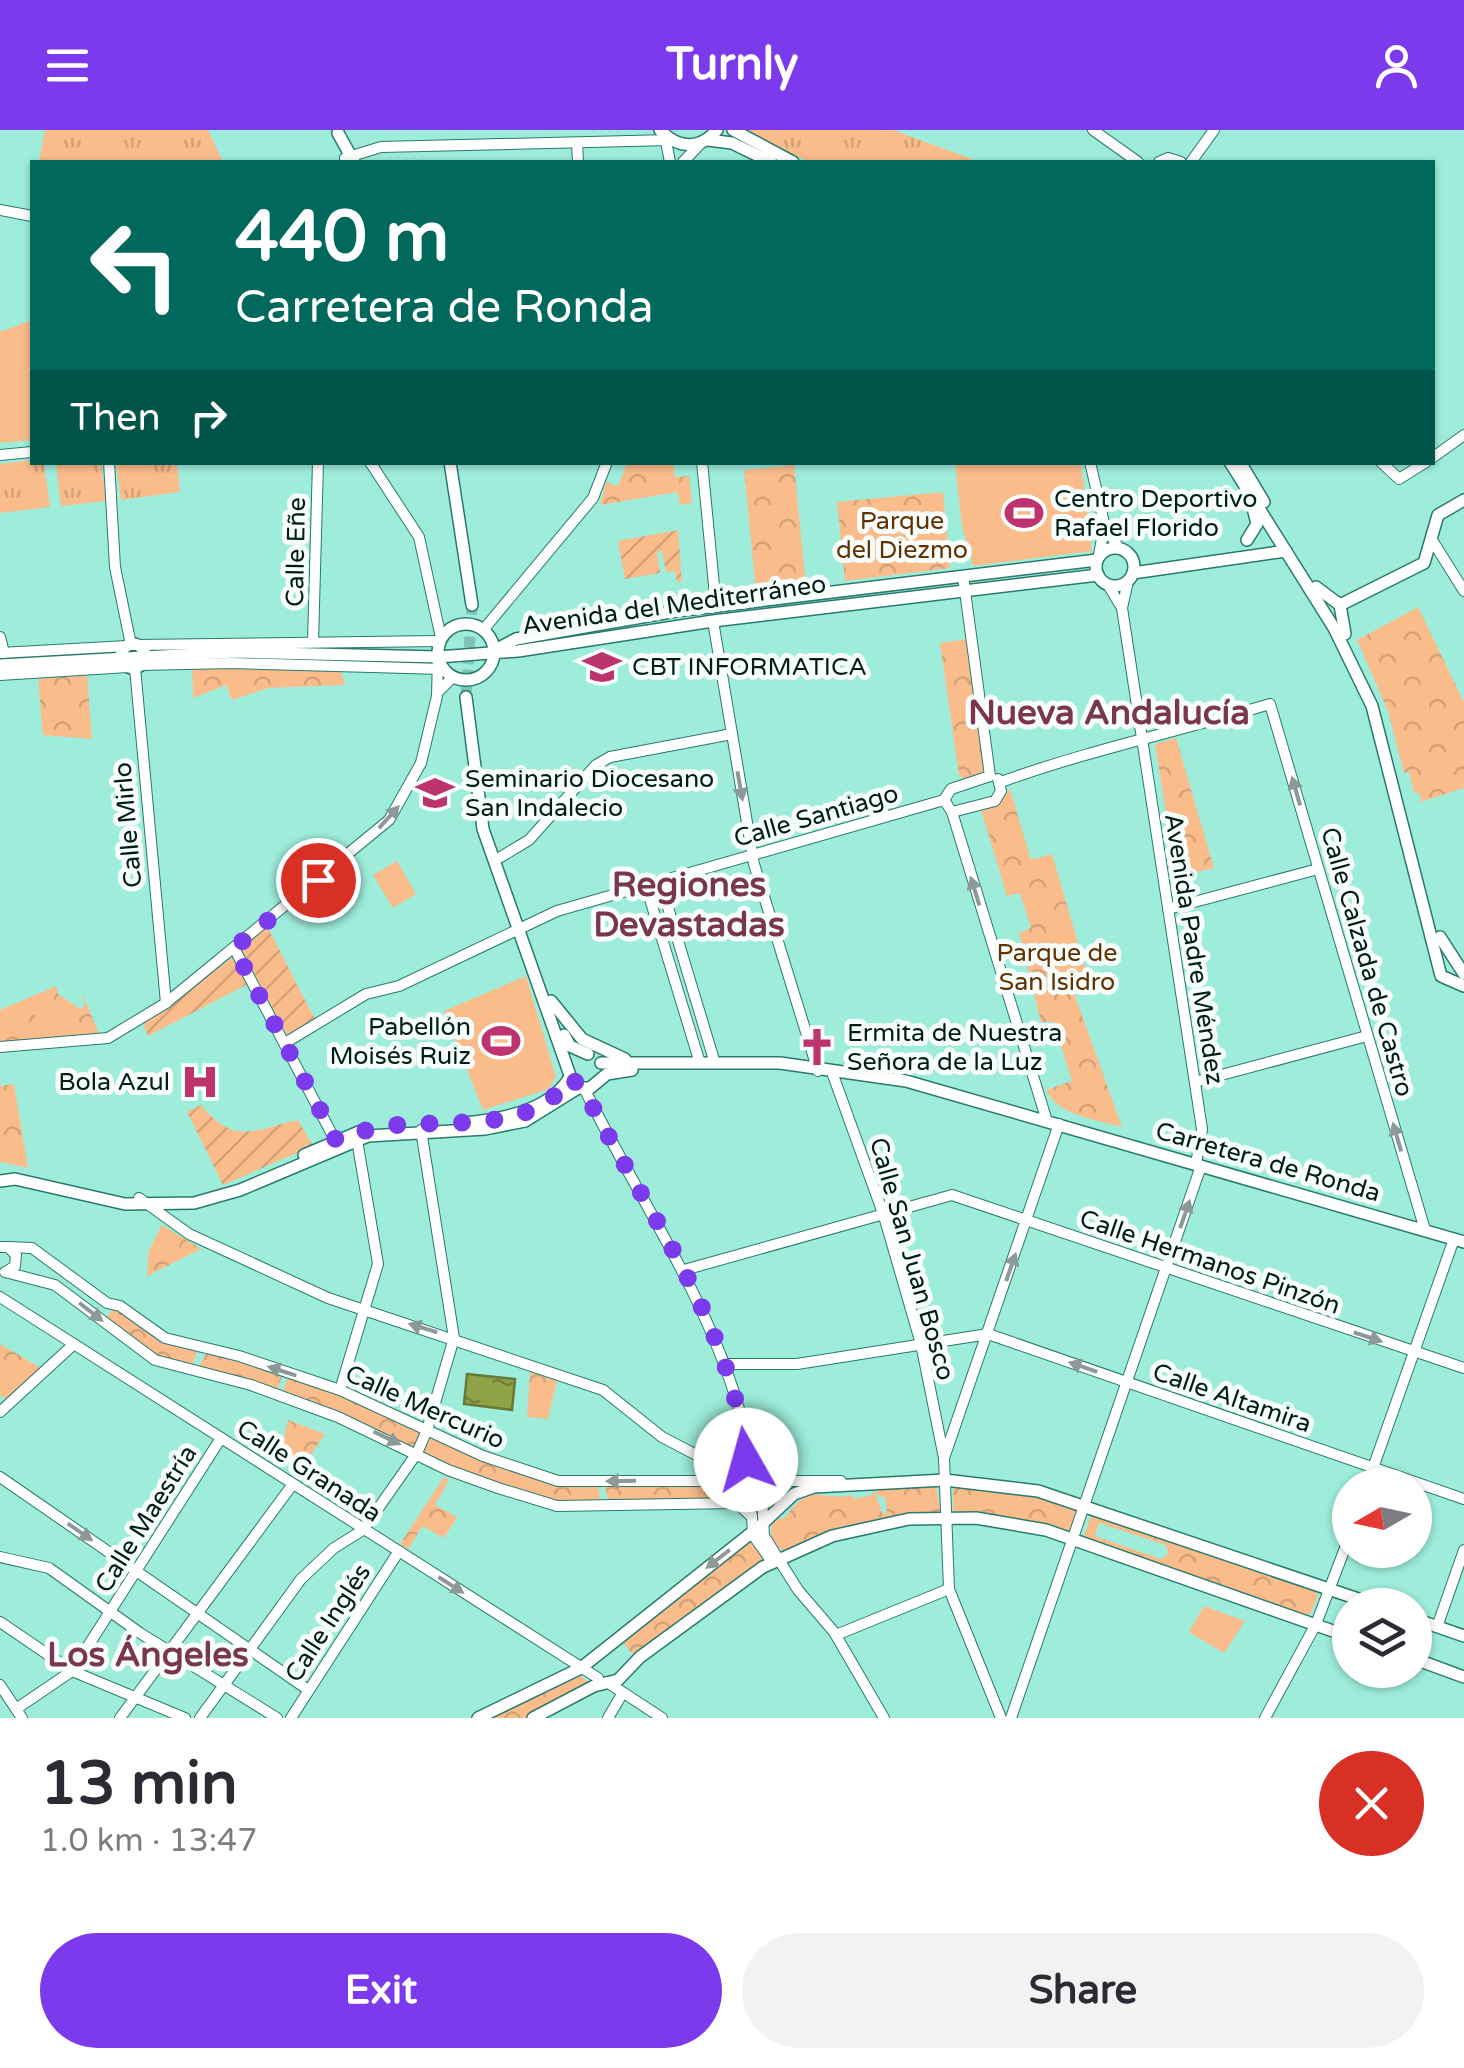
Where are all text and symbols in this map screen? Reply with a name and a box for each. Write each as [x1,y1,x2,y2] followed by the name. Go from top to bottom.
[40,38,95,93] icon: menu
[666,38,798,92] text: Turnly
[1369,38,1424,93] icon: person
[235,196,449,280] text: 440 m
[70,200,200,330] icon: left
[235,281,653,335] text: Carretera de Ronda
[181,390,236,445] icon: right
[70,395,161,441] text: Then
[1054,484,1258,543] place label: Centro Deportivo Rafael Florido
[1003,492,1045,534] sports icon: Centro Deportivo Rafael Florido
[280,497,312,607] street label: Calle Eñe
[836,506,968,565] park label: Parque del Diezmo
[520,569,828,641] street label: Avenida del Mediterráneo
[581,646,623,688] school or university icon: CBT INFORMATICA
[632,652,867,682] place label: CBT INFORMATICA
[968,692,1250,734] district label: Nueva Andalucía
[108,761,148,889] street label: Calle Mirlo
[465,764,714,823] place label: Seminario Diocesano San Indalecio
[733,771,749,802] one-way arrow
[414,772,456,814] school or university icon: Seminario Diocesano San Indalecio
[1288,776,1303,806] one-way arrow
[730,778,902,854] street label: Calle Santiago
[377,805,399,830] one-way arrow
[1158,811,1230,1087] street label: Avenida Padre Méndez
[1314,824,1420,1100] street label: Calle Calzada de Castro
[276,838,361,923] pin
[291,853,346,908] icon: arrive
[593,864,785,946] district label: Regiones Devastadas
[967,876,982,906] one-way arrow
[997,938,1117,997] park label: Parque de San Isidro
[329,1012,471,1071] place label: Pabellón Moisés Ruiz
[847,1018,1062,1077] place label: Ermita de Nuestra Señora de la Luz
[480,1020,522,1062] sports icon: Pabellón Moisés Ruiz
[796,1026,838,1068] church icon: Ermita de Nuestra Señora de la Luz
[179,1061,221,1103] hospital icon: Bola Azul
[58,1067,170,1097] place label: Bola Azul
[1152,1116,1384,1208] street label: Carretera de Ronda
[1389,1121,1404,1152] one-way arrow
[863,1134,961,1384] street label: Calle San Juan Bosco
[1178,1198,1193,1228] one-way arrow
[1076,1203,1344,1321] street label: Calle Hermanos Pinzón
[1004,1252,1019,1282] one-way arrow
[78,1302,104,1323] one-way arrow
[407,1320,437,1335] one-way arrow
[1353,1330,1383,1345] one-way arrow
[1149,1357,1315,1439] street label: Calle Altamira
[341,1358,509,1456] street label: Calle Mercurio
[1067,1359,1097,1374] one-way arrow
[267,1363,297,1378] one-way arrow
[694,1408,798,1512] position arrow
[231,1413,387,1529] street label: Calle Granada
[373,1430,402,1447] one-way arrow
[89,1440,203,1598] street label: Calle Maestría
[1332,1468,1432,1568] north arrow
[1332,1468,1432,1688] map controls
[604,1473,636,1489] one-way arrow
[67,1522,94,1541] one-way arrow
[705,1549,731,1569] one-way arrow
[279,1558,377,1688] street label: Calle Inglés
[437,1576,465,1594] one-way arrow
[1332,1588,1432,1688] button: layers
[47,1634,249,1676] district label: Los Ángeles
[40,1748,238,1820] text: 13 min
[1319,1751,1424,1856] button: close
[40,1822,257,1860] text: 1.0 km · 13:47
[40,1933,722,2048] button: Exit
[742,1933,1424,2048] button: Share

